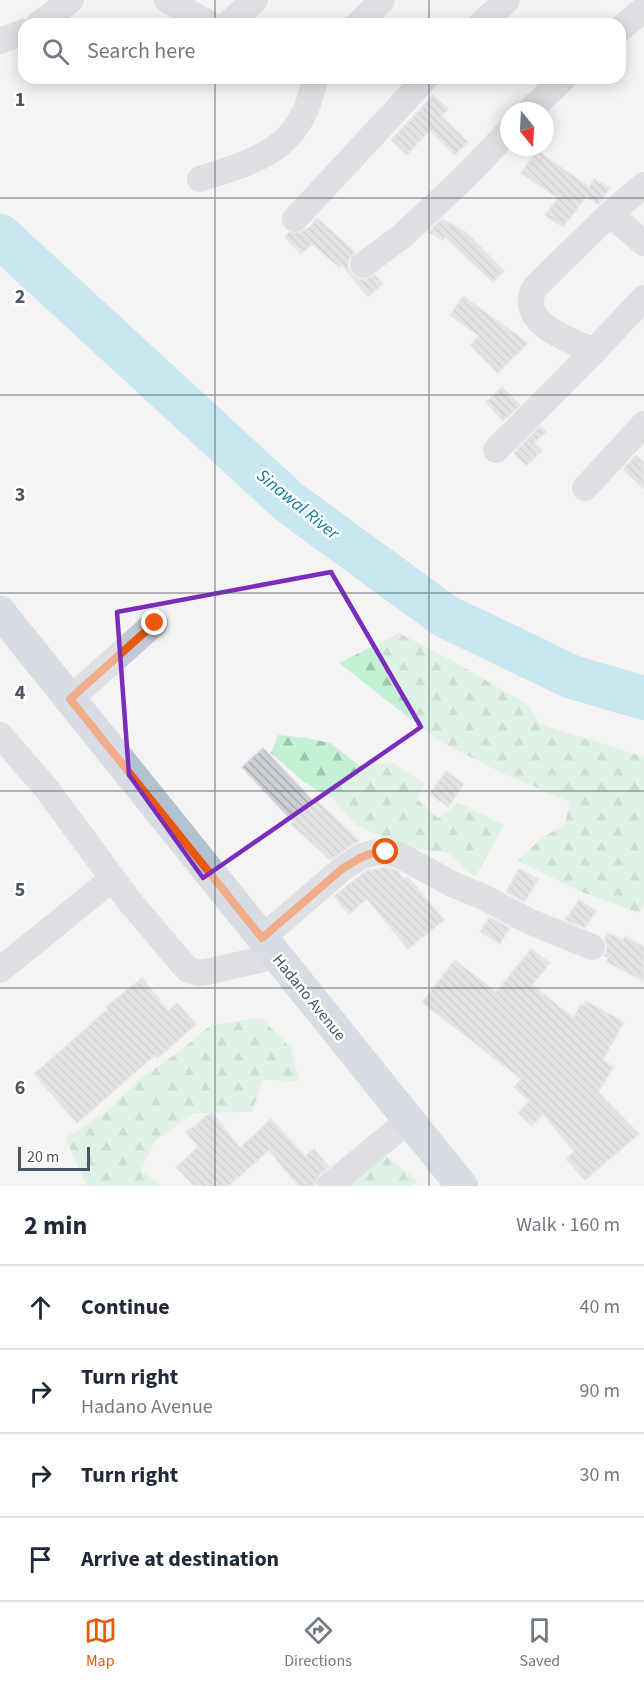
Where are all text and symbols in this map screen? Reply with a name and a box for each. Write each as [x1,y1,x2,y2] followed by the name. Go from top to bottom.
[18,18,626,84] search box
[39,35,72,68] icon: search
[87,35,195,67] text: Search here
[15,86,25,114] text: 1
[500,102,554,156] north arrow
[15,283,25,311] text: 2
[251,463,345,546] water label: Sinawal River
[15,481,25,509] text: 3
[141,609,167,635] route end
[15,679,26,707] text: 4
[372,838,398,864] route start
[15,876,25,904] text: 5
[268,950,351,1046] street label: Hadano Avenue
[15,1074,25,1102] text: 6
[18,1144,90,1172] scale bar
[27,1146,59,1168] text: 20 m
[24,1207,87,1244] text: 2 min
[516,1211,620,1239] text: Walk · 160 m
[24,1291,57,1324] icon: ahead
[81,1291,170,1323] text: Continue
[580,1293,620,1321] text: 40 m
[81,1361,178,1393] text: Turn right
[24,1375,57,1408] icon: right
[580,1377,620,1405] text: 90 m
[81,1393,213,1421] text: Hadano Avenue
[24,1459,57,1492] icon: right
[81,1459,178,1491] text: Turn right
[580,1461,620,1489] text: 30 m
[24,1543,57,1576] icon: arrive
[81,1543,279,1575] text: Arrive at destination
[84,1614,117,1672] tab: Map
[284,1614,352,1672] tab: Directions
[519,1614,560,1672] tab: Saved

